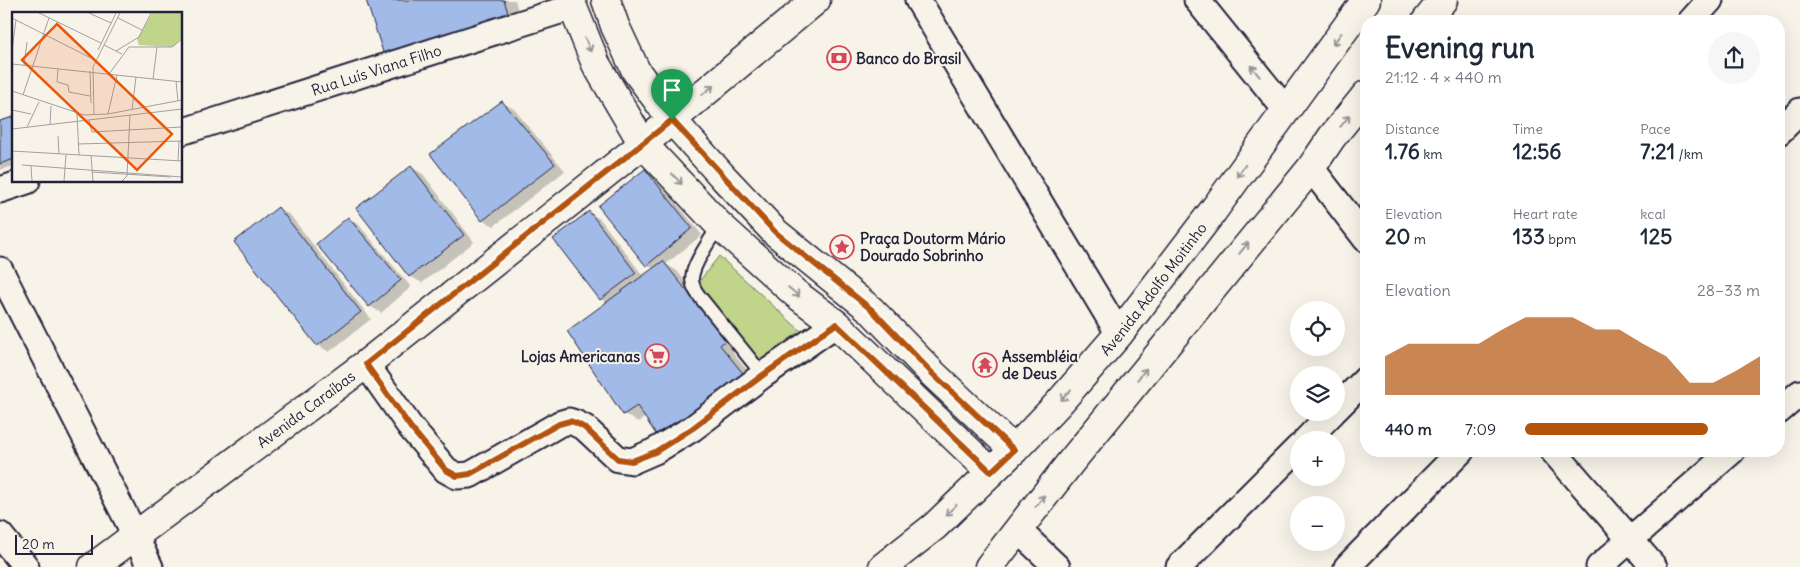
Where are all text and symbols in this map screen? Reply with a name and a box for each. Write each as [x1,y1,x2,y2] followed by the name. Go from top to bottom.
[12,12,182,182] inset map
[1385,30,1535,66] text: Evening run
[1332,32,1342,46] one-way arrow
[1708,32,1760,84] button: share
[584,37,594,52] one-way arrow
[309,40,444,99] street label: Rua Luís Viana Filho
[826,45,852,71] bank icon: Banco do Brasil
[856,49,961,68] place label: Banco do Brasil
[1249,65,1260,78] one-way arrow
[1385,67,1502,87] text: 21:12 · 4 × 440 m
[651,69,693,120] pin
[658,76,686,104] icon: arrive
[701,85,714,96] one-way arrow
[1340,114,1351,127] one-way arrow
[1385,120,1440,138] text: Distance
[1513,120,1543,138] text: Time
[1640,120,1671,138] text: Pace
[1385,138,1420,165] text: 1.76
[1513,138,1561,165] text: 12:56
[1640,138,1675,165] text: 7:21
[1420,145,1443,163] text: km
[1675,145,1703,163] text: /km
[1236,164,1246,178] one-way arrow
[671,173,683,186] one-way arrow
[1385,205,1442,223] text: Elevation
[1513,205,1578,223] text: Heart rate
[1640,205,1666,223] text: kcal
[1095,218,1210,359] street label: Avenida Adolfo Moitinho
[1385,223,1410,250] text: 20
[1513,223,1545,250] text: 133
[1640,223,1672,250] text: 125
[860,229,1006,265] place label: Praça Doutorm Mário Dourado Sobrinho
[1410,230,1426,248] text: m
[1545,230,1576,248] text: bpm
[829,234,855,260] place icon: Praça Doutorm Mário Dourado Sobrinho
[1239,242,1250,255] one-way arrow
[1385,280,1451,300] text: Elevation
[1697,280,1760,300] text: 28–33 m
[787,286,800,297] one-way arrow
[1290,301,1345,551] map controls
[1290,301,1345,356] button: locate
[644,343,670,369] supermarket icon: Lojas Americanas
[521,347,640,366] place label: Lojas Americanas
[1002,347,1079,383] place label: Assembléia de Deus
[972,352,998,378] temple icon: Assembléia de Deus
[253,366,359,452] street label: Avenida Caraíbas
[1290,366,1345,421] button: layers
[1136,368,1147,381] one-way arrow
[1060,388,1072,401] one-way arrow
[1385,419,1432,439] text: 440 m
[1465,419,1496,439] text: 7:09
[1290,431,1345,486] button: +
[1035,495,1046,508] one-way arrow
[1290,496,1345,551] button: −
[945,504,958,516] one-way arrow
[15,532,92,555] scale bar
[22,535,55,553] text: 20 m

